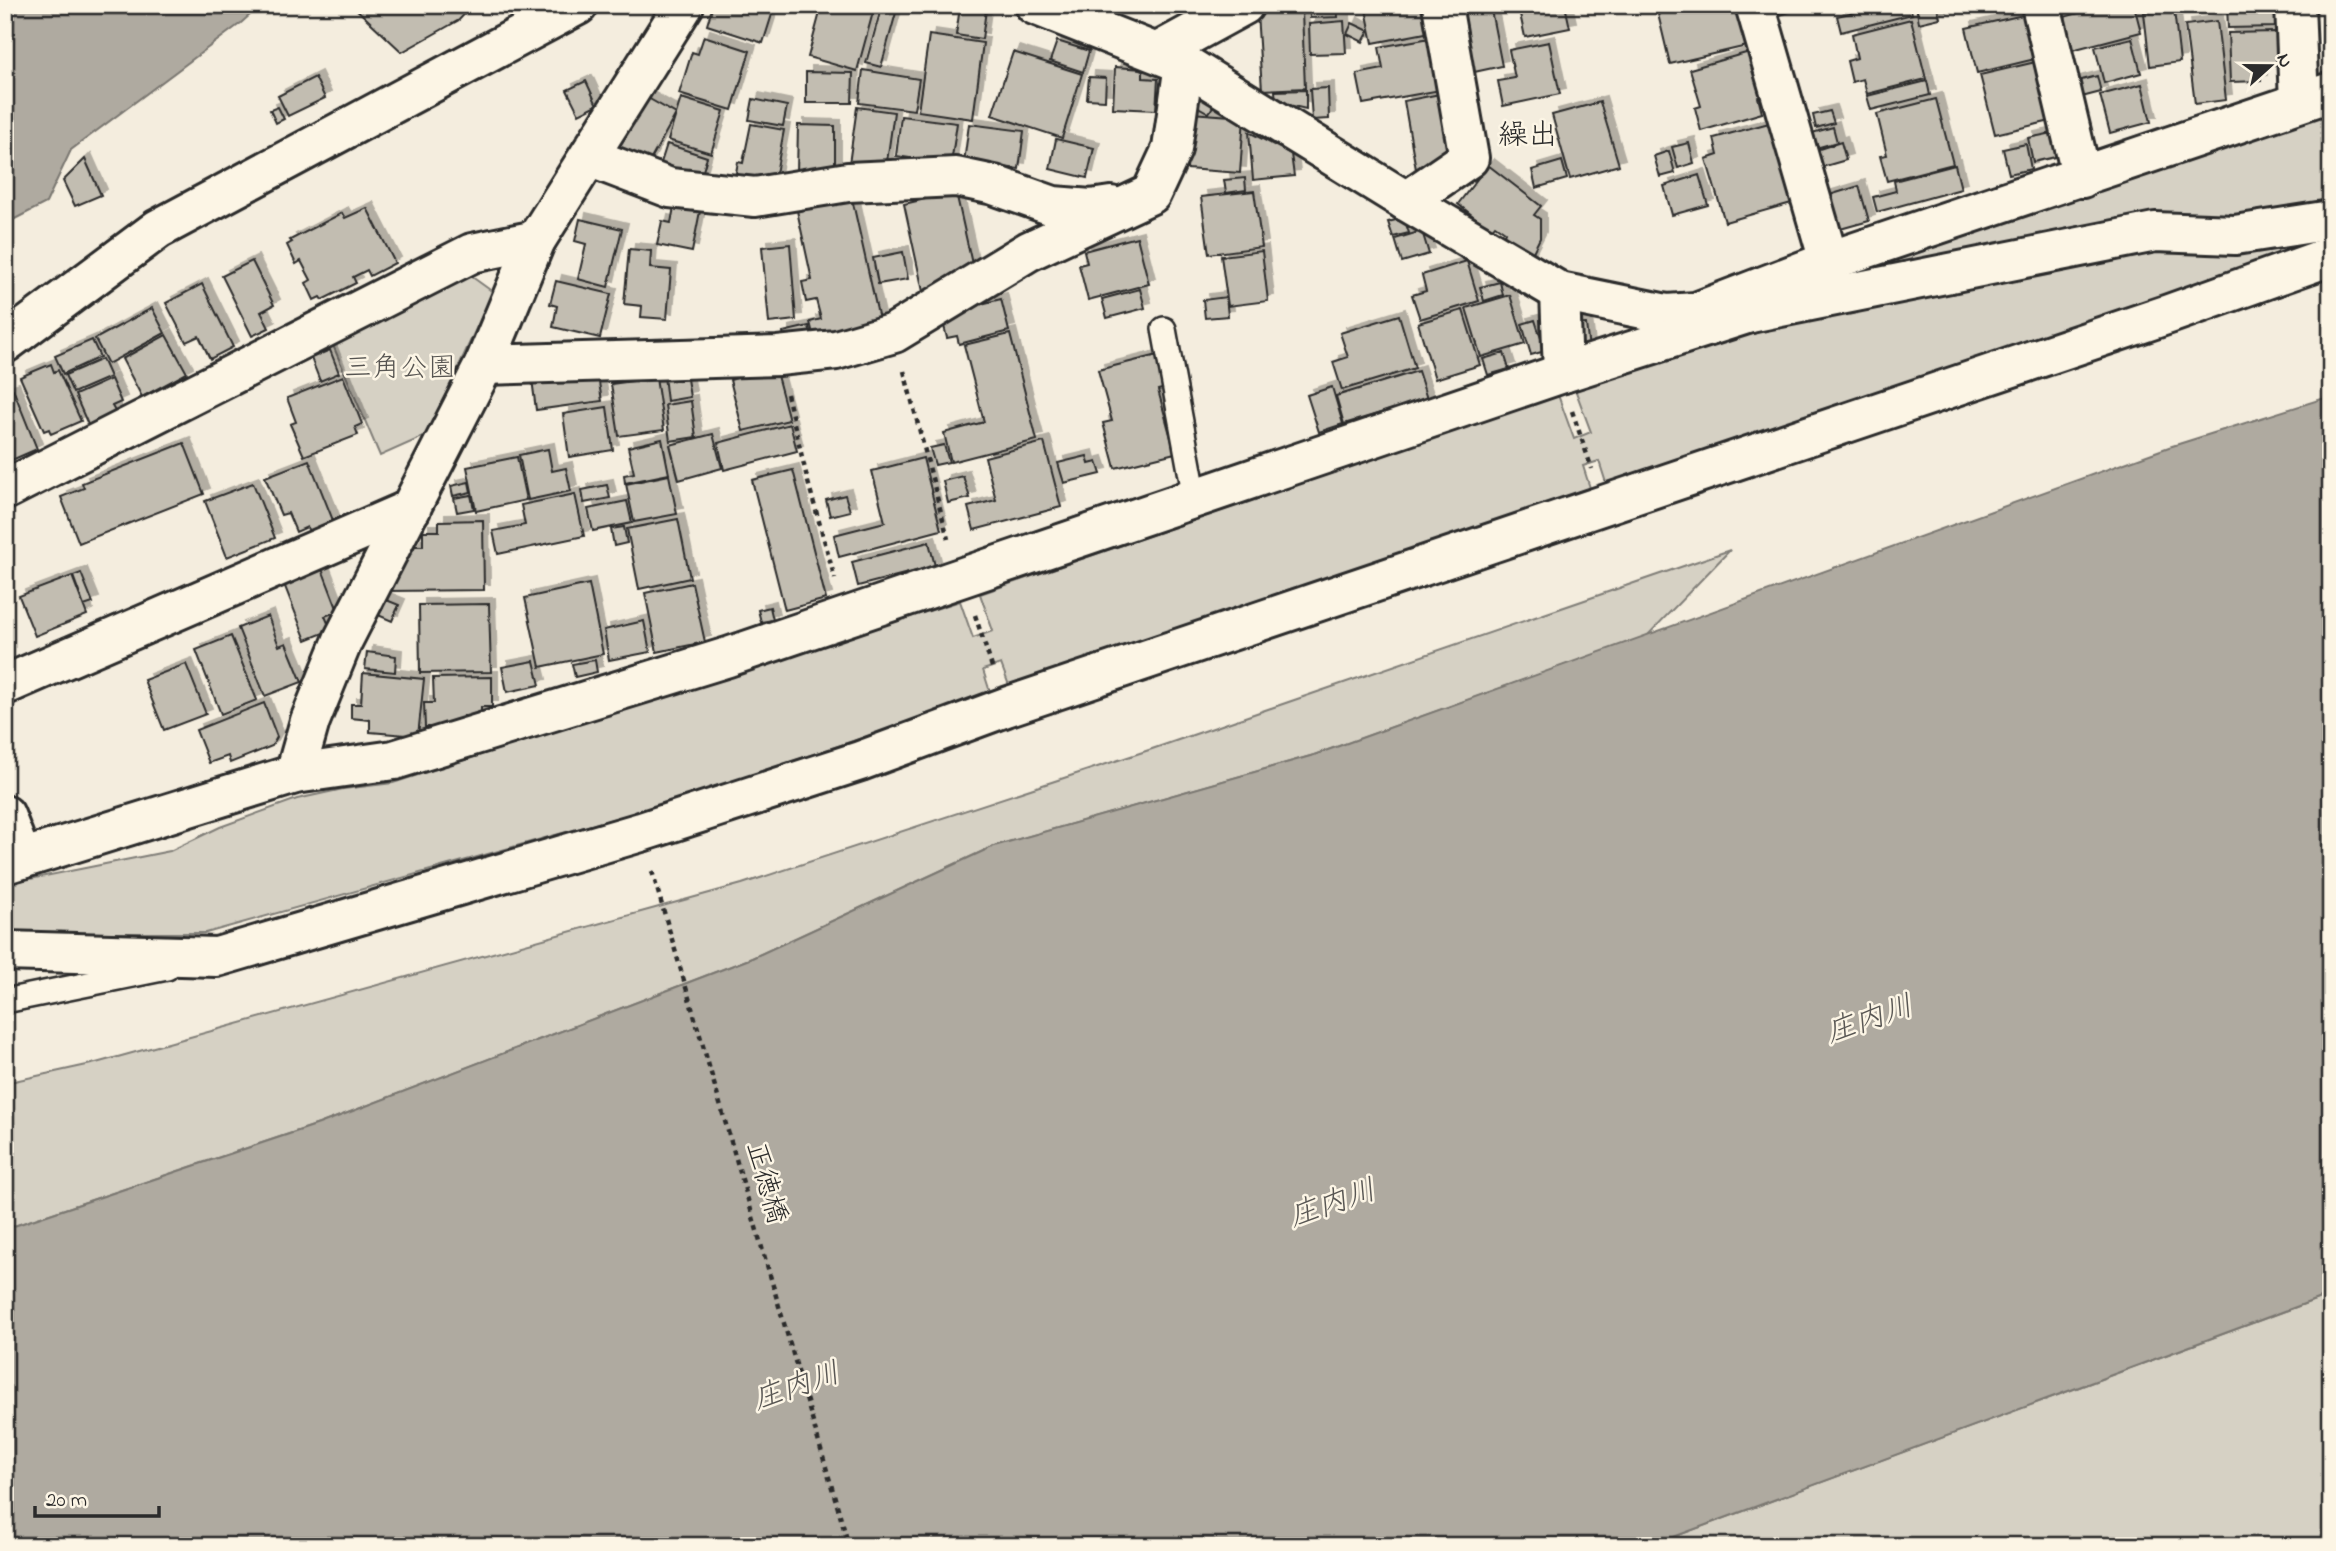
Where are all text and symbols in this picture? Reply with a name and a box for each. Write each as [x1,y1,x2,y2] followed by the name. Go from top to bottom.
[2234,32,2304,102] north arrow
[2269,50,2299,72] text: N
[1498,115,1558,159] district label: 繰出
[344,349,456,390] park label: 三角公園
[1820,986,1920,1056] water label: 庄内川
[734,1137,796,1229] street label: 正徳橋
[1283,1170,1383,1240] water label: 庄内川
[747,1353,847,1423] water label: 庄内川
[35,1474,159,1518] scale bar
[46,1486,87,1516] text: 20 m

